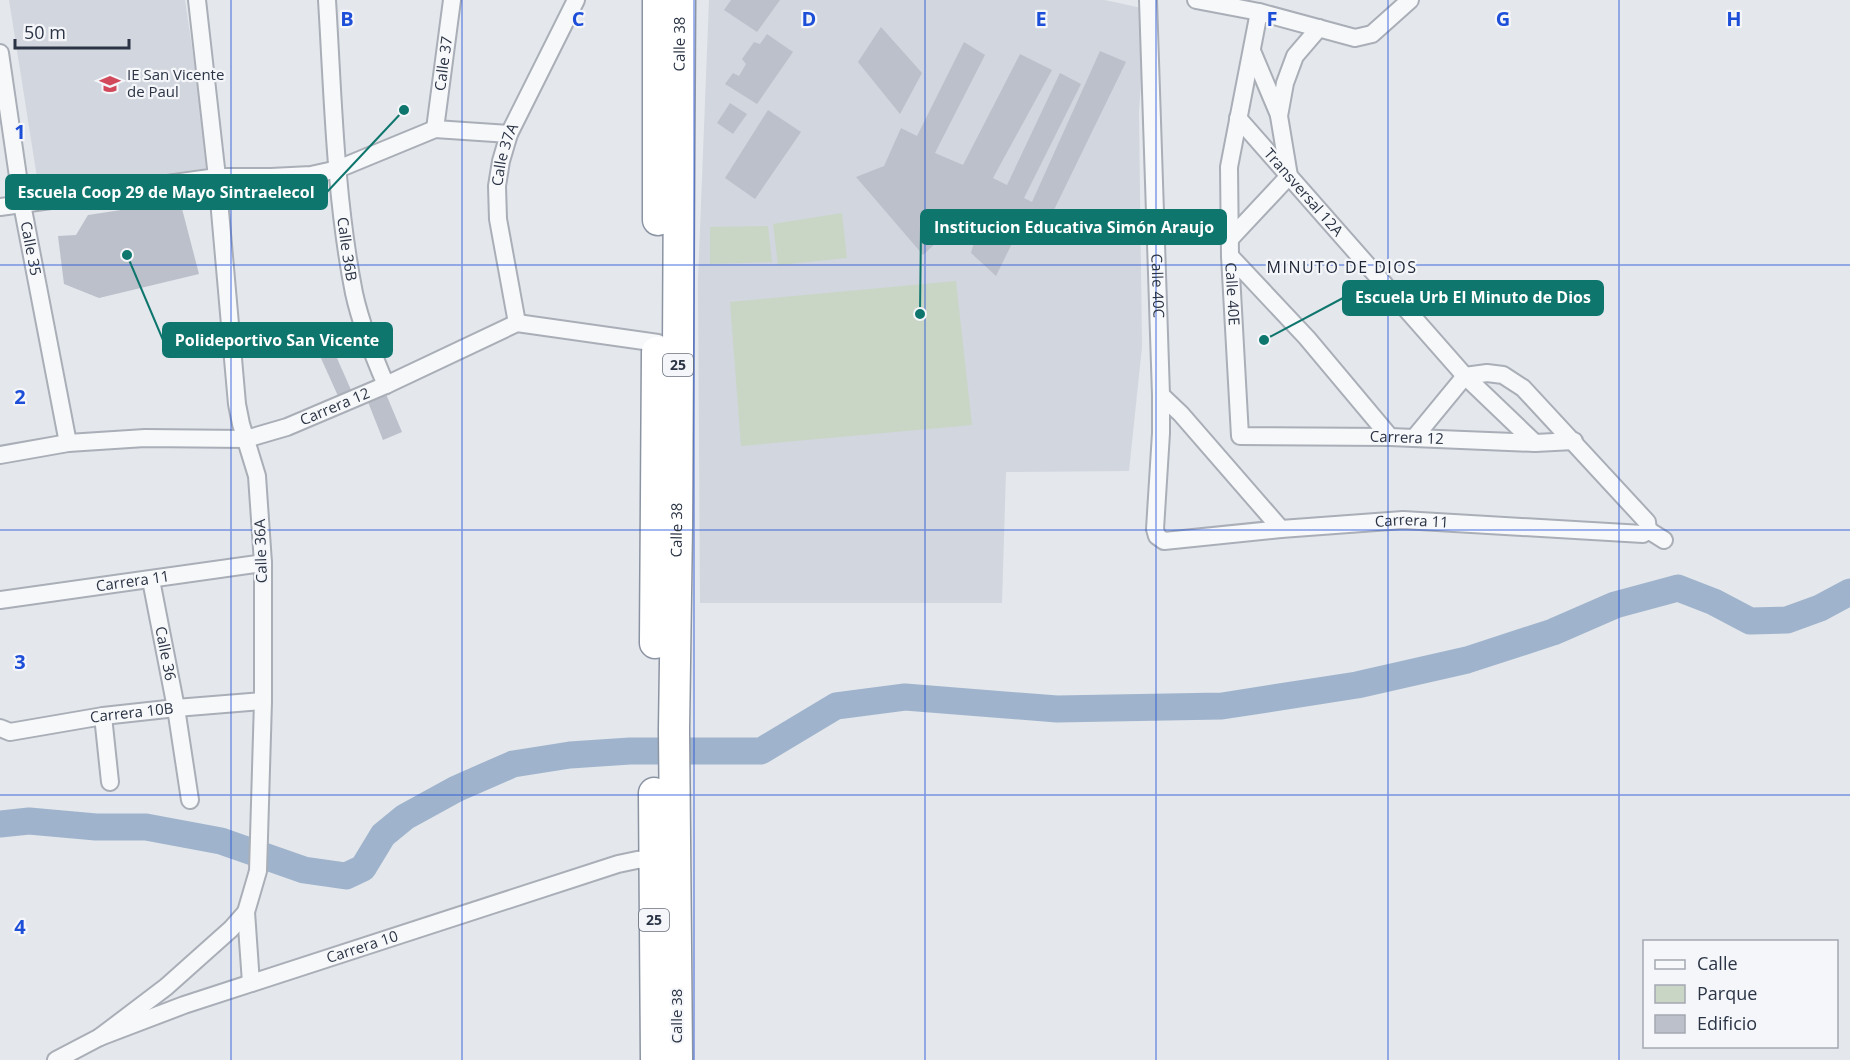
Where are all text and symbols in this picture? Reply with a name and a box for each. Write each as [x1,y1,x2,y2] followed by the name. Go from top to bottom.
[340,5,354,32] text: B
[572,5,585,32] text: C
[802,5,816,32] text: D
[1035,5,1047,32] text: E
[1267,5,1277,32] text: F
[1496,5,1510,32] text: G
[1726,5,1742,32] text: H
[15,12,129,50] scale bar
[669,17,689,72] street label: Calle 38
[24,20,66,44] text: 50 m
[429,35,456,92] street label: Calle 37
[127,64,224,101] place label: IE San Vicente de Paul
[98,72,122,96] school or university icon: IE San Vicente de Paul
[14,118,26,145] text: 1
[486,119,522,187] street label: Calle 37A
[1260,143,1349,240] street label: Transversal 12A
[6,175,327,209] callout: Escuela Coop 29 de Mayo Sintraelecol
[17,181,315,203] text: Escuela Coop 29 de Mayo Sintraelecol
[921,210,1226,244] callout: Institucion Educativa Simón Araujo
[333,216,363,283] street label: Calle 36B
[934,216,1214,238] text: Institucion Educativa Simón Araujo
[17,220,47,277] street label: Calle 35
[1147,253,1169,318] street label: Calle 40C
[1267,256,1417,278] district label: MINUTO DE DIOS
[1221,262,1245,326] street label: Calle 40E
[1343,281,1603,315] callout: Escuela Urb El Minuto de Dios
[1355,286,1591,308] text: Escuela Urb El Minuto de Dios
[163,323,392,357] callout: Polideportivo San Vicente
[175,329,379,351] text: Polideportivo San Vicente
[663,354,693,376] road number: 25
[297,382,373,429] street label: Carrera 12
[14,383,26,410] text: 2
[1370,426,1444,448] street label: Carrera 12
[666,503,686,558] street label: Calle 38
[1374,509,1449,532] street label: Carrera 11
[249,518,271,584] street label: Calle 36A
[94,565,171,595] street label: Carrera 11
[151,625,181,682] street label: Calle 36
[14,648,26,675] text: 3
[88,697,174,727] street label: Carrera 10B
[639,909,669,931] road number: 25
[14,913,26,940] text: 4
[324,925,400,967] street label: Carrera 10
[1643,940,1838,1048] legend
[1697,951,1738,975] text: Calle
[1697,981,1757,1005] text: Parque
[666,989,686,1043] street label: Calle 38
[1697,1011,1757,1035] text: Edificio

